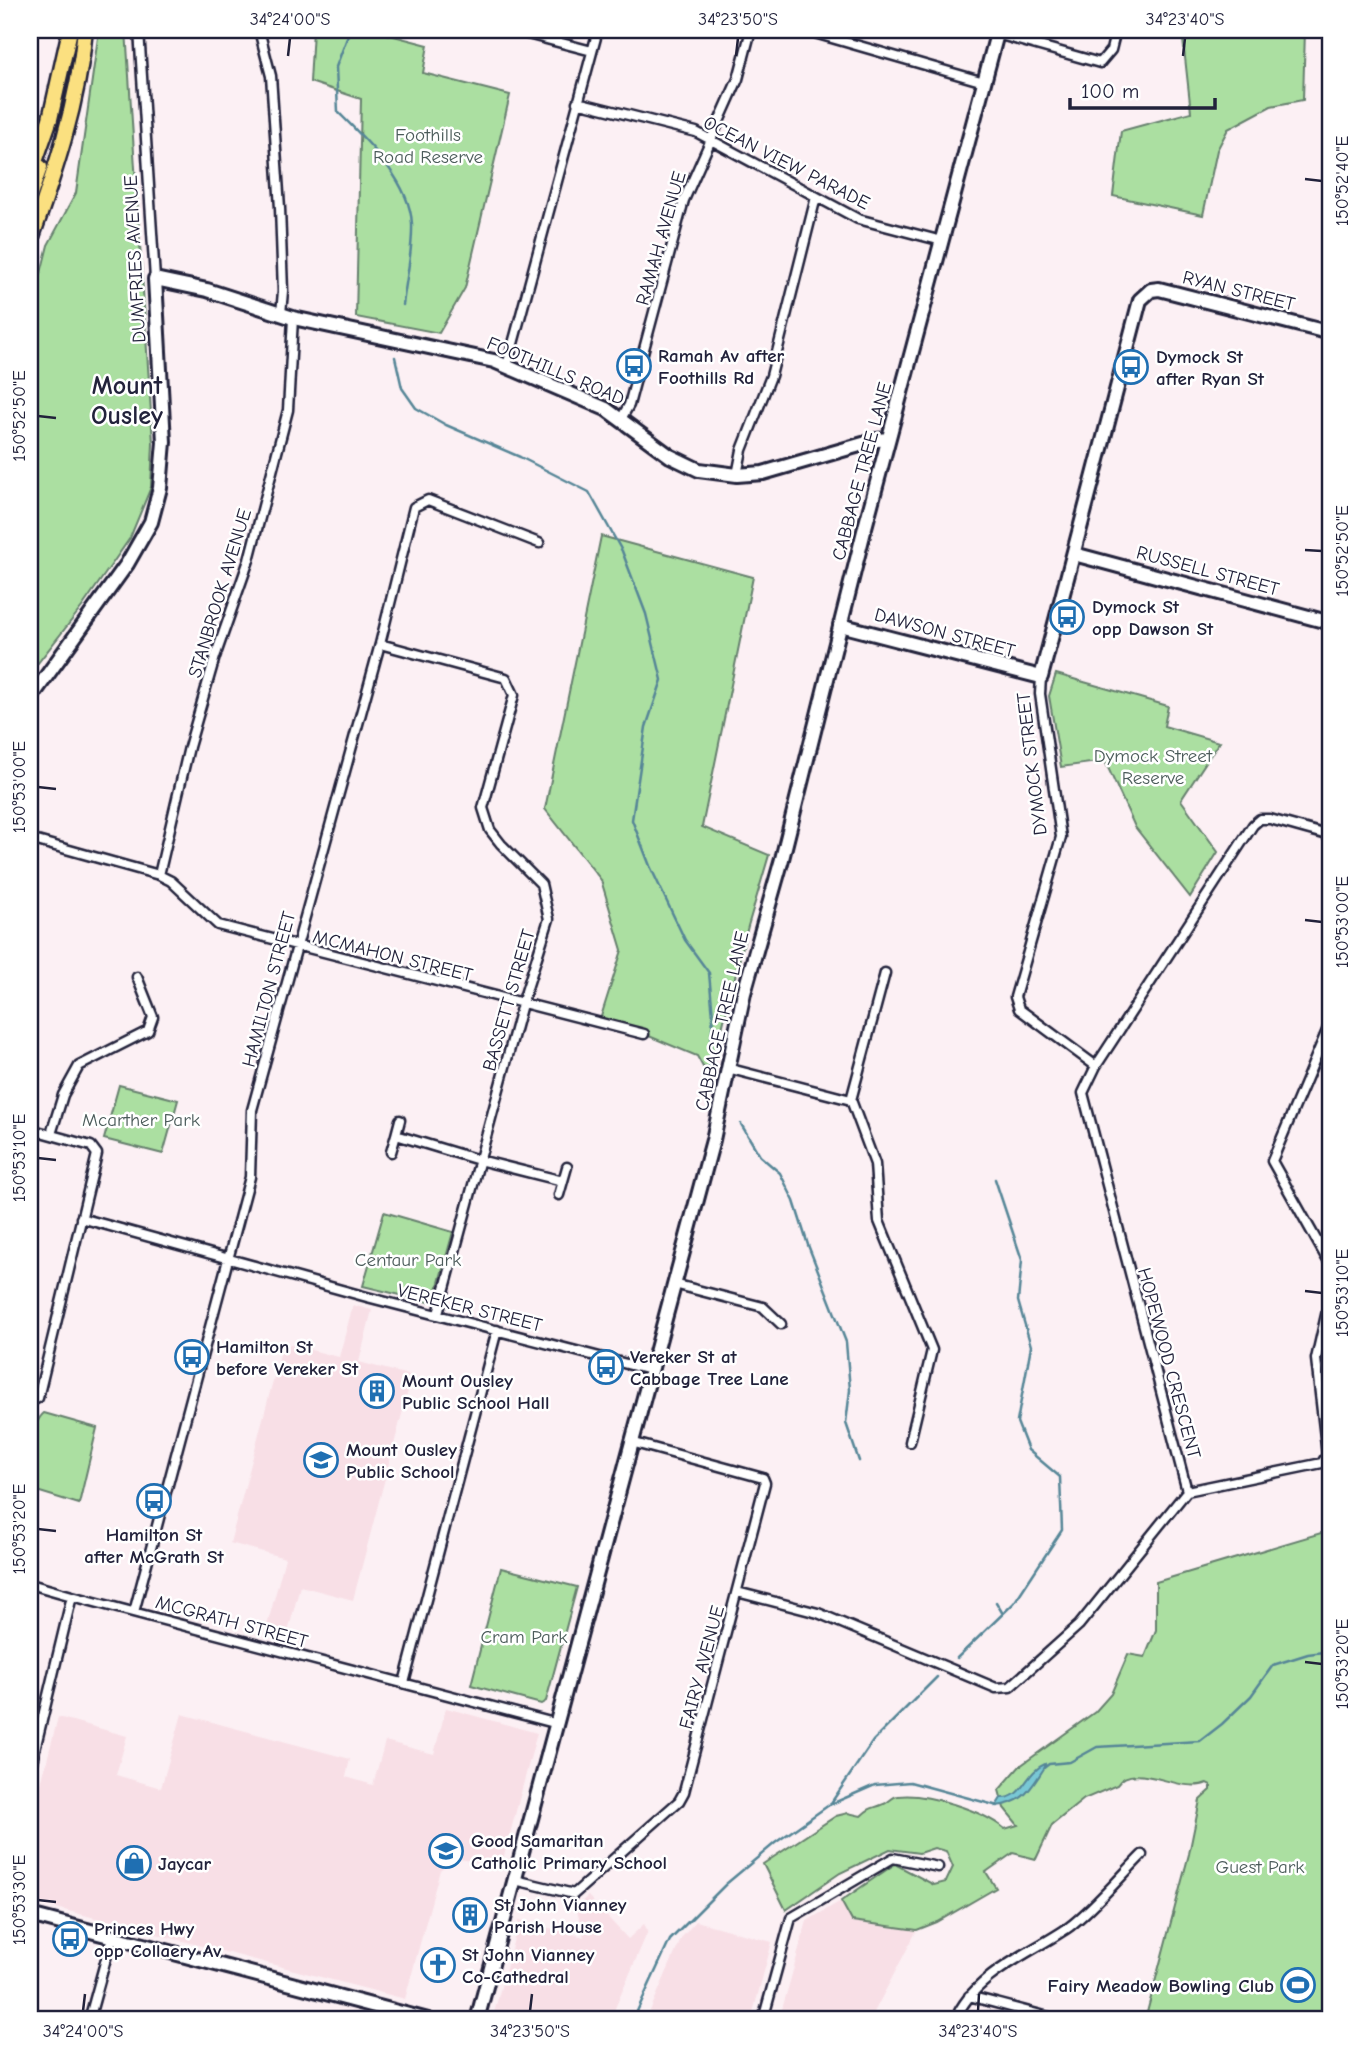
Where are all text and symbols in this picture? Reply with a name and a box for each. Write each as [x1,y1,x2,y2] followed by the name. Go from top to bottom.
[250,9,330,30] text: 34°24'00"S
[698,9,778,30] text: 34°23'50"S
[1146,9,1224,30] text: 34°23'40"S
[1070,66,1216,110] scale bar
[1081,79,1139,103] text: 100 m
[700,111,873,214] street label: OCEAN VIEW PARADE
[373,124,483,168] park label: Foothills Road Reserve
[1332,136,1353,226] text: 150°52'40"E
[631,169,691,308] street label: RAMAH AVENUE
[120,174,150,343] street label: DUMFRIES AVENUE
[1180,266,1297,316] street label: RYAN STREET
[483,332,628,410] street label: FOOTHILLS ROAD
[658,345,784,389] place label: Ramah Av after Foothills Rd
[1156,346,1265,390] place label: Dymock St after Ryan St
[615,347,653,385] bus stop icon: Ramah Av after Foothills Rd
[1112,348,1150,386] bus stop icon: Dymock St after Ryan St
[9,370,30,462] text: 150°52'50"E
[91,371,163,431] district label: Mount Ousley
[828,380,896,563] street label: CABBAGE TREE LANE
[1332,505,1353,597] text: 150°52'50"E
[184,506,256,681] street label: STANBROOK AVENUE
[1134,541,1282,601] street label: RUSSELL STREET
[1092,596,1214,640] place label: Dymock St opp Dawson St
[1048,598,1086,636] bus stop icon: Dymock St opp Dawson St
[872,604,1018,662] street label: DAWSON STREET
[1012,691,1052,837] street label: DYMOCK STREET
[9,741,30,833] text: 150°53'00"E
[1094,745,1213,789] park label: Dymock Street Reserve
[1332,876,1353,968] text: 150°53'00"E
[238,909,300,1070] street label: HAMILTON STREET
[311,925,475,986] street label: MCMAHON STREET
[478,927,540,1074] street label: BASSETT STREET
[691,929,753,1113] street label: CABBAGE TREE LANE
[82,1109,201,1131] park label: Mcarther Park
[9,1114,30,1202] text: 150°53'10"E
[355,1249,462,1271] park label: Centaur Park
[1332,1249,1353,1337] text: 150°53'10"E
[1133,1265,1205,1461] street label: HOPEWOOD CRESCENT
[395,1279,545,1337] street label: VEREKER STREET
[216,1336,359,1380] place label: Hamilton St before Vereker St
[173,1338,211,1376] bus stop icon: Hamilton St before Vereker St
[630,1346,789,1390] place label: Vereker St at Cabbage Tree Lane
[587,1348,625,1386] bus stop icon: Vereker St at Cabbage Tree Lane
[402,1370,550,1414] place label: Mount Ousley Public School Hall
[358,1372,396,1410] building icon: Mount Ousley Public School Hall
[346,1439,457,1483] place label: Mount Ousley Public School
[302,1441,340,1479] school or university icon: Mount Ousley Public School
[135,1482,173,1520] bus stop icon: Hamilton St after McGrath St
[9,1483,30,1574] text: 150°53'20"E
[84,1524,224,1568] place label: Hamilton St after McGrath St
[153,1591,310,1653] street label: MCGRATH STREET
[675,1603,729,1732] street label: FAIRY AVENUE
[1332,1618,1353,1709] text: 150°53'20"E
[480,1626,568,1648] park label: Cram Park
[471,1830,667,1874] place label: Good Samaritan Catholic Primary School
[427,1832,465,1870] school or university icon: Good Samaritan Catholic Primary School
[115,1844,153,1882] shop icon: Jaycar
[158,1853,212,1875] place label: Jaycar
[9,1855,30,1945] text: 150°53'30"E
[1216,1856,1305,1878] park label: Guest Park
[494,1894,627,1938] place label: St John Vianney Parish House
[451,1896,489,1934] building icon: St John Vianney Parish House
[94,1918,221,1962] place label: Princes Hwy opp Collaery Av
[51,1920,89,1958] bus stop icon: Princes Hwy opp Collaery Av
[462,1944,595,1988] place label: St John Vianney Co-Cathedral
[419,1946,457,1984] church icon: St John Vianney Co-Cathedral
[1279,1966,1317,2004] sports icon: Fairy Meadow Bowling Club
[1047,1975,1274,1997] place label: Fairy Meadow Bowling Club
[43,2021,123,2042] text: 34°24'00"S
[490,2021,570,2042] text: 34°23'50"S
[939,2021,1017,2042] text: 34°23'40"S

